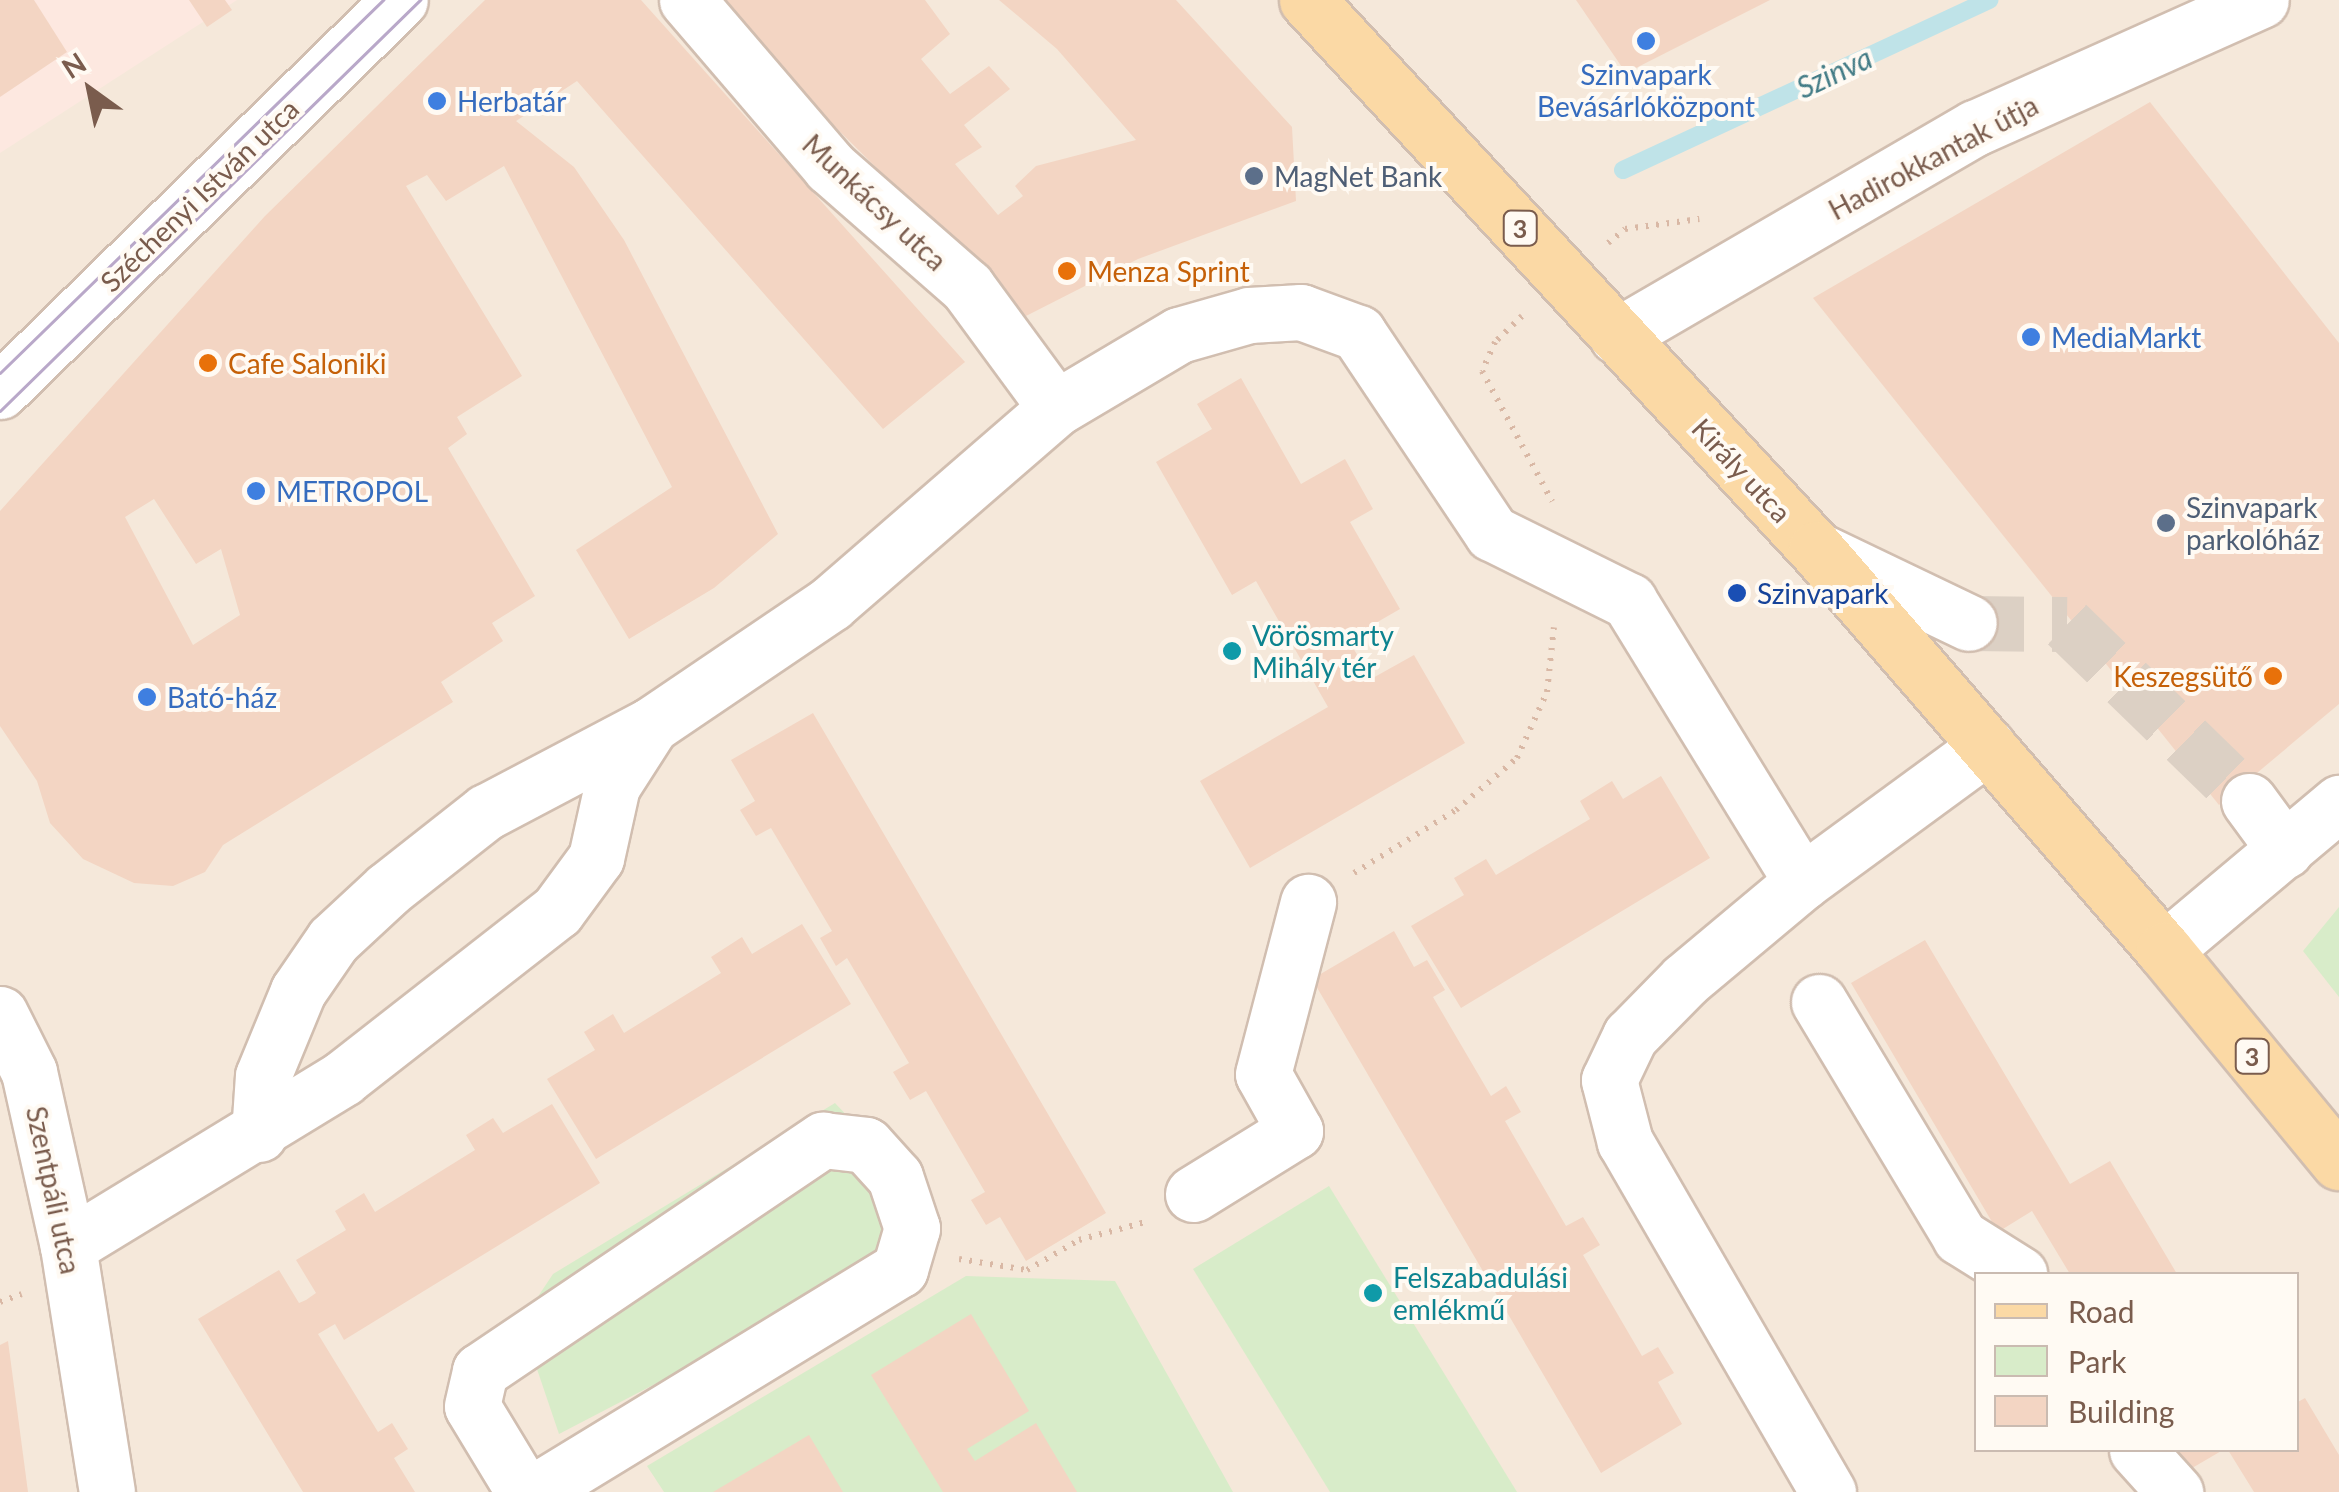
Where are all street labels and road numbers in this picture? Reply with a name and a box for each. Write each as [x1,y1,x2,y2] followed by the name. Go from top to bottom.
[1823,88,2043,226] street label: Hadirokkantak útja
[93,92,305,298] street label: Széchenyi István utca
[796,127,954,277] street label: Munkácsy utca
[1502,208,1538,248] road number: 3
[1685,411,1799,529] street label: Király utca
[2234,1036,2270,1076] road number: 3
[20,1103,88,1277] street label: Szentpáli utca

